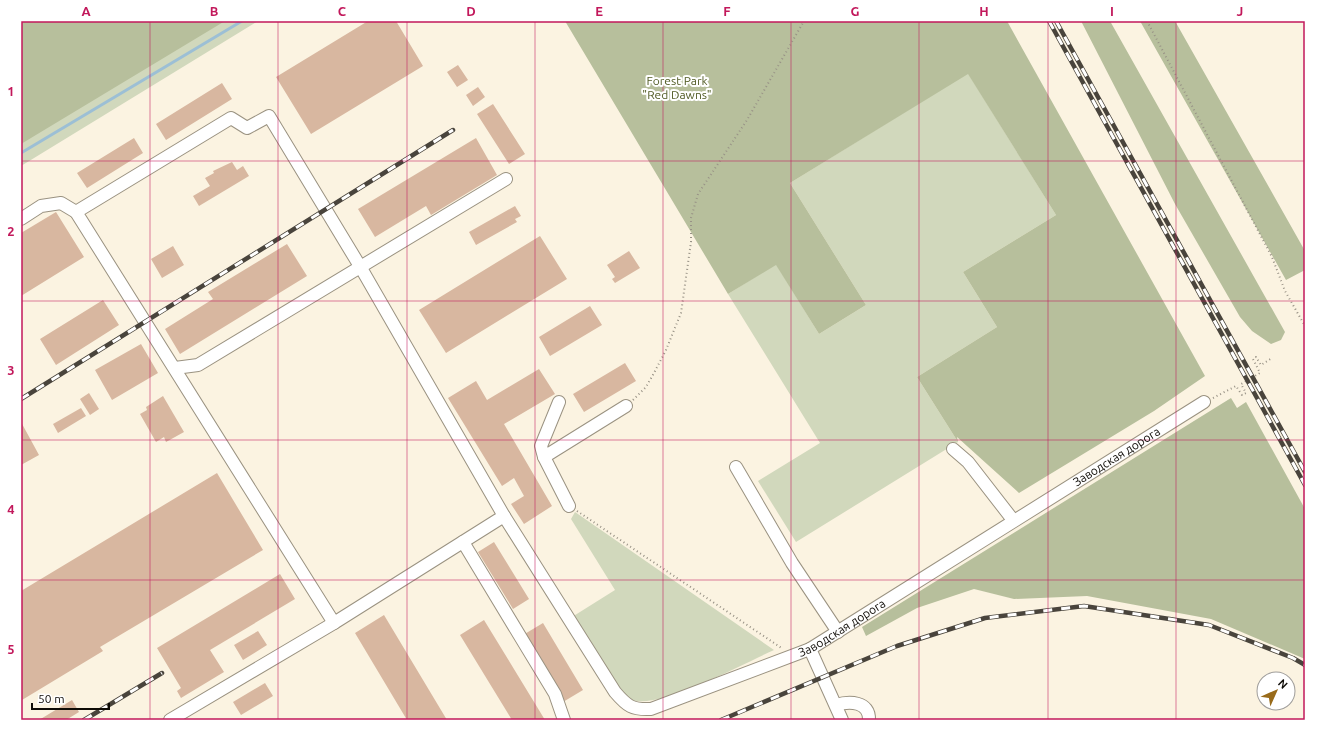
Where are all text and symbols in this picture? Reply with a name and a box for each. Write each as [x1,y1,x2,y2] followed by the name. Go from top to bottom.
[81,4,91,18] text: A
[210,4,219,18] text: B
[338,4,347,18] text: C
[466,4,476,18] text: D
[595,4,603,18] text: E
[723,4,731,18] text: F
[851,4,860,18] text: G
[979,4,989,18] text: H
[1110,4,1114,18] text: I
[1237,4,1243,18] text: J
[642,74,712,101] park label: Forest Park "Red Dawns"
[7,84,15,98] text: 1
[7,224,15,238] text: 2
[7,363,15,377] text: 3
[1071,424,1162,488] street label: Заводская дорога
[7,502,15,516] text: 4
[796,596,888,659] street label: Заводская дорога
[7,642,15,656] text: 5
[1256,671,1296,711] north arrow
[1276,677,1290,691] text: N
[32,685,109,711] scale bar
[38,692,65,705] text: 50 m

